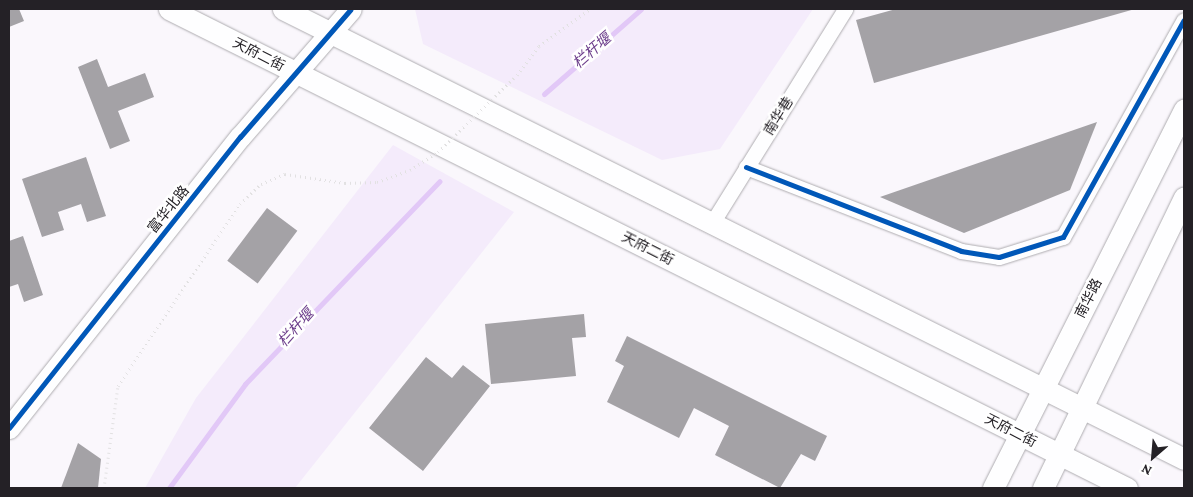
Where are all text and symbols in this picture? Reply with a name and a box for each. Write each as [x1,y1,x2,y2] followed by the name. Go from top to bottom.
[569,29,615,73] water label: 栏杆堰
[230,34,288,74] street label: 天府二街
[760,94,796,138] street label: 南华巷
[144,182,192,236] street label: 富华北路
[619,228,677,268] street label: 天府二街
[1071,275,1105,321] street label: 南华路
[274,305,318,351] water label: 栏杆堰
[982,410,1040,450] street label: 天府二街
[1128,432,1178,482] north arrow
[1138,461,1154,480] text: N

